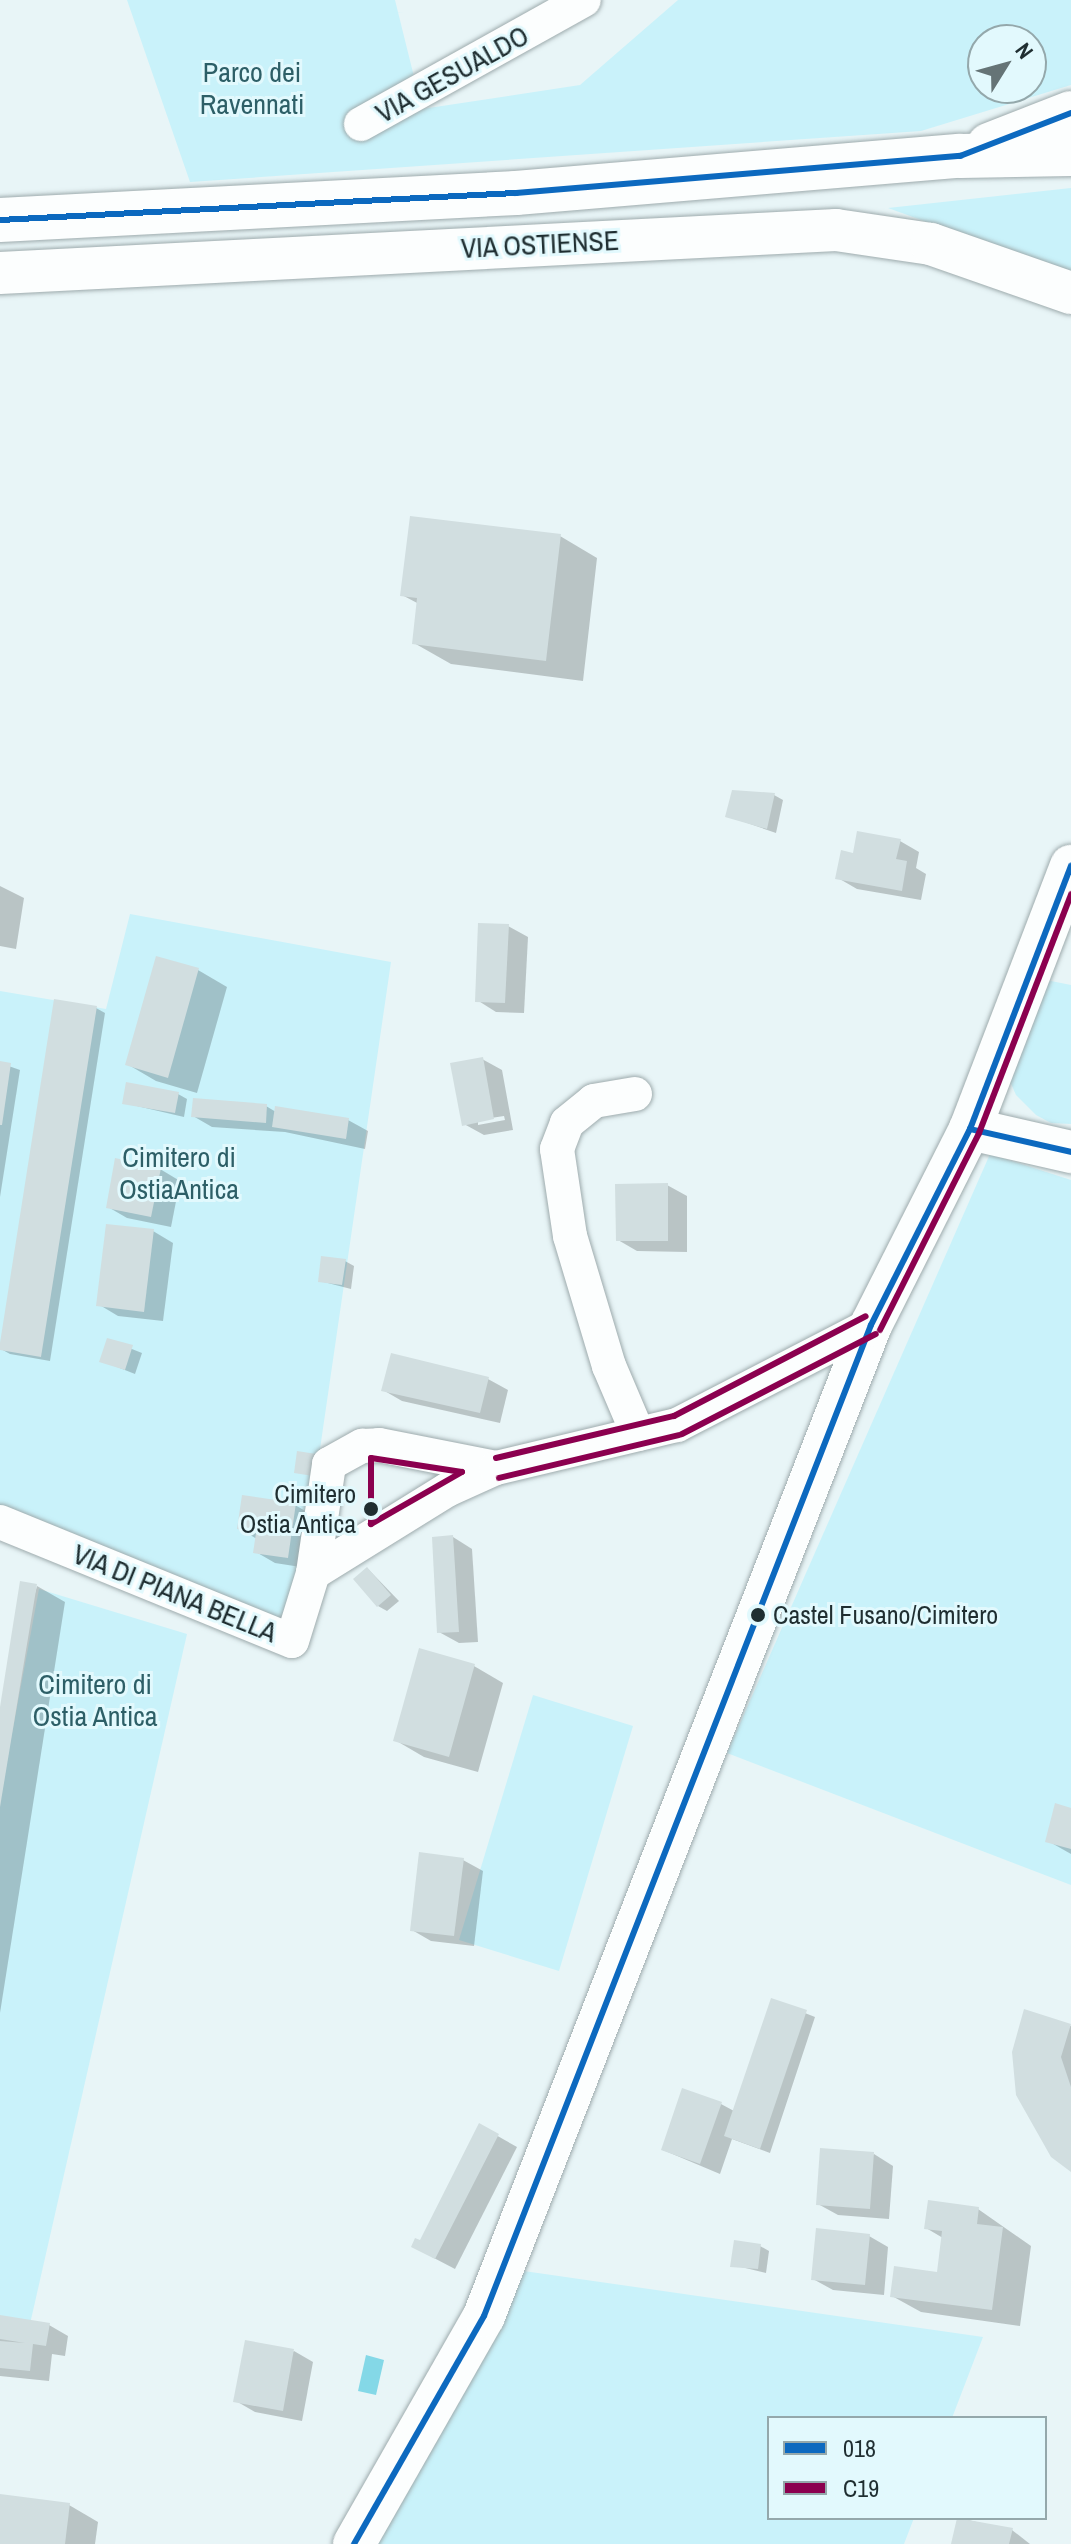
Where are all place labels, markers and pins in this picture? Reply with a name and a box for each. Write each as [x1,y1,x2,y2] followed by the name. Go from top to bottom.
[239,1478,356,1540] place label: Cimitero Ostia Antica
[363,1501,379,1517] marker: Cimitero Ostia Antica
[773,1599,998,1631] place label: Castel Fusano/Cimitero
[750,1607,766,1623] marker: Castel Fusano/Cimitero

